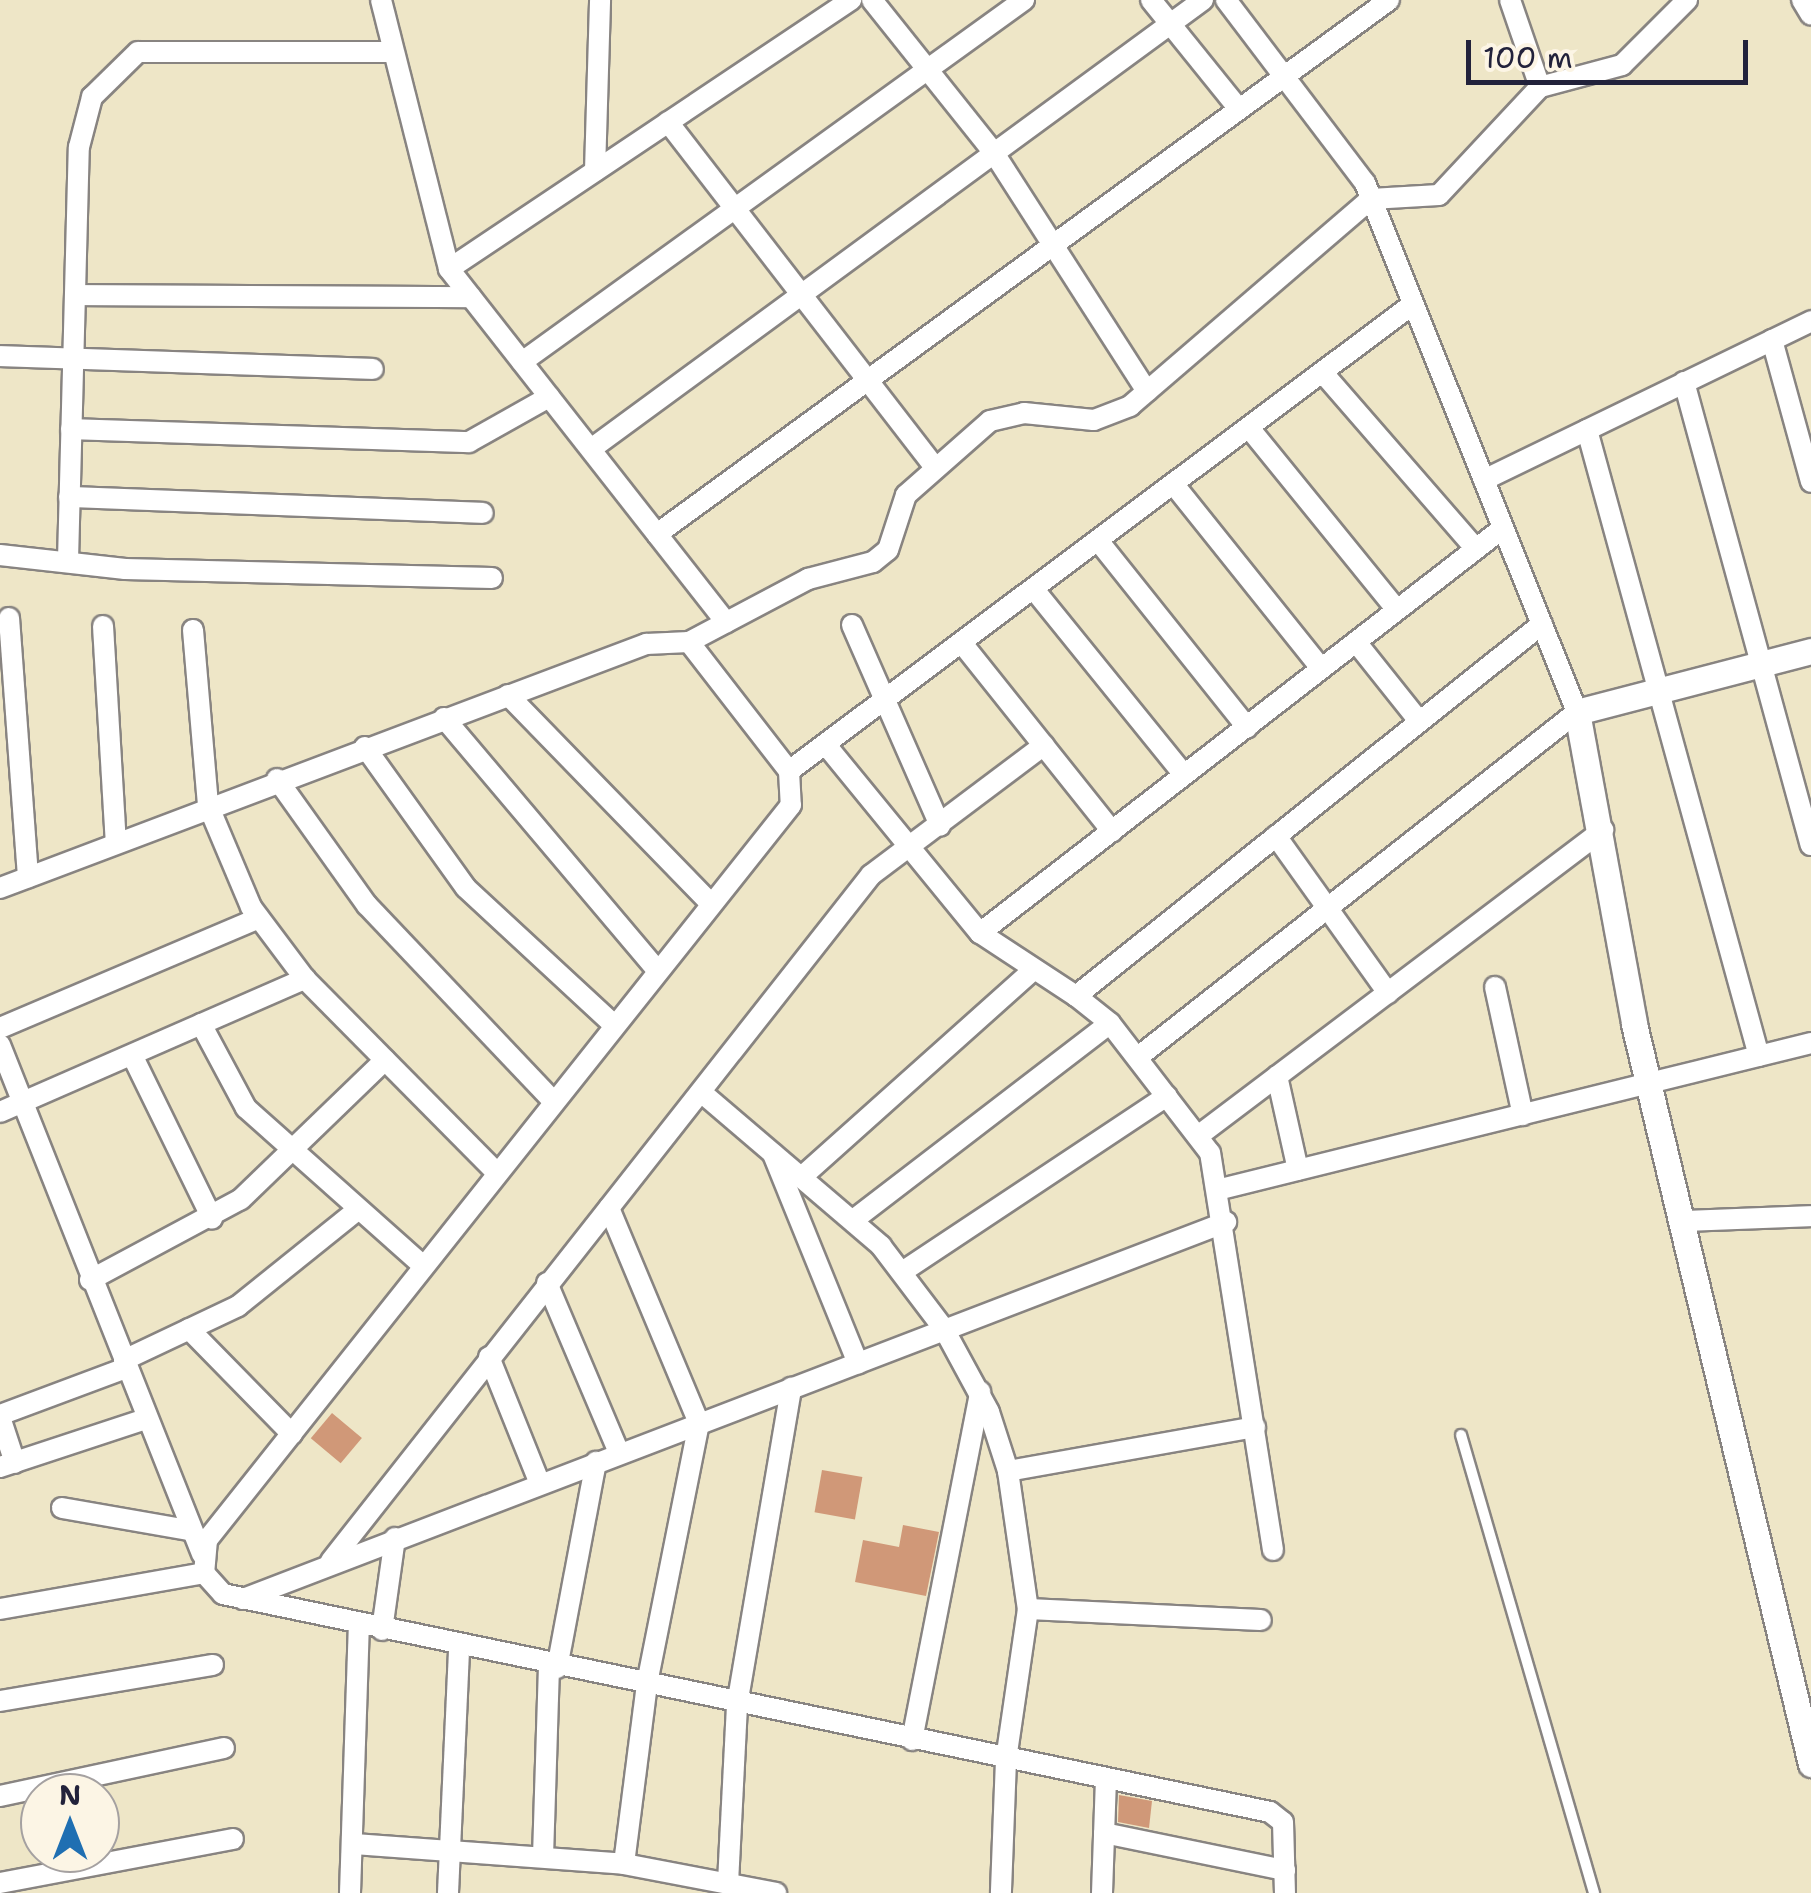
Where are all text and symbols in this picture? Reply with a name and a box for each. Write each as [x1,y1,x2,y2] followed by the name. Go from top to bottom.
[1471,20,1754,82] scale bar
[1483,37,1573,78] text: 100 m
[20,1773,120,1873] north arrow
[59,1776,81,1814] text: N

